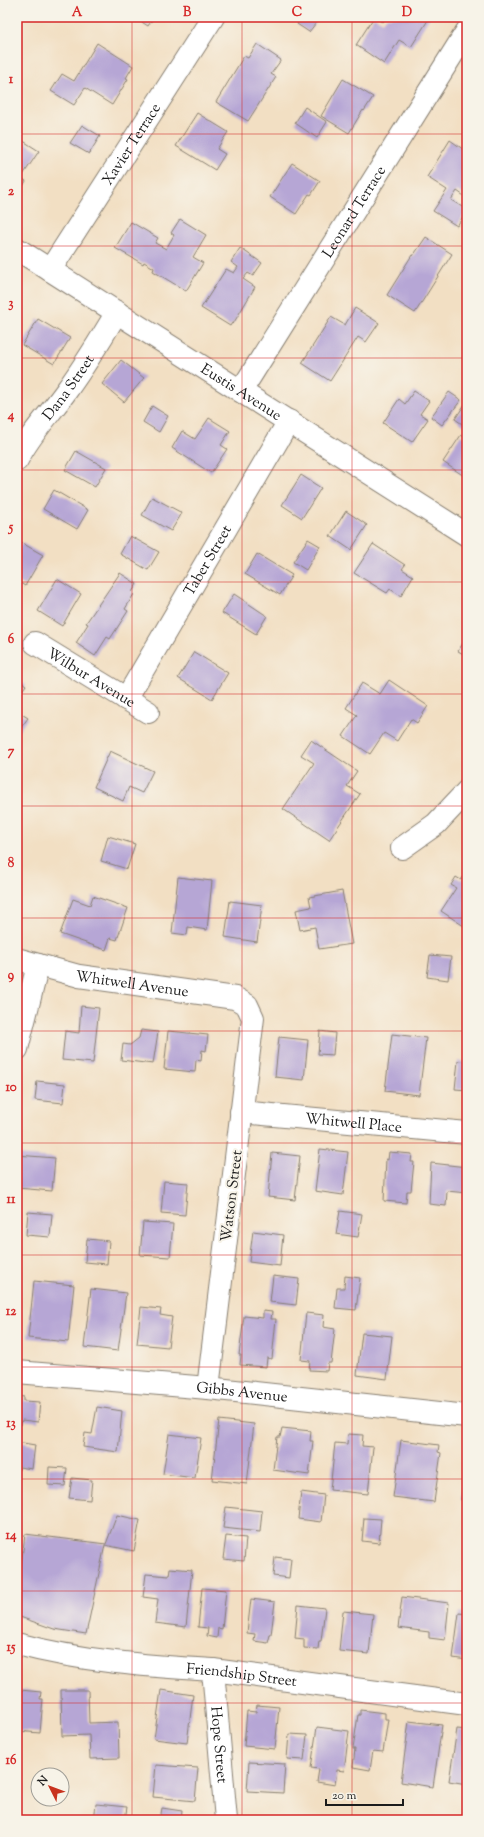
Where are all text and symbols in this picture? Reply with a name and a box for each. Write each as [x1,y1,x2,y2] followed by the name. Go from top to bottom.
[72,4,83,22] text: A
[183,4,192,22] text: B
[292,4,302,22] text: C
[402,4,412,22] text: D
[9,71,14,89] text: 1
[98,100,167,190] street label: Xavier Terrace
[318,162,392,262] street label: Leonard Terrace
[8,183,15,201] text: 2
[8,295,14,313] text: 3
[38,351,100,426] street label: Dana Street
[196,359,285,427] street label: Eustis Avenue
[7,407,15,425] text: 4
[8,519,14,537] text: 5
[180,522,238,600] street label: Taber Street
[8,631,15,649] text: 6
[42,644,139,714] street label: Wilbur Avenue
[8,743,15,761] text: 7
[8,855,15,873] text: 8
[8,967,15,985] text: 9
[74,967,190,1003] street label: Whitwell Avenue
[5,1079,17,1097] text: 10
[304,1109,403,1139] street label: Whitwell Place
[216,1149,249,1243] street label: Watson Street
[7,1191,16,1209] text: 11
[6,1303,17,1321] text: 12
[195,1378,289,1409] street label: Gibbs Avenue
[6,1415,16,1433] text: 13
[6,1527,17,1545] text: 14
[7,1639,16,1657] text: 15
[186,1659,298,1693] street label: Friendship Street
[204,1705,232,1784] street label: Hope Street
[6,1752,17,1770] text: 16
[30,1767,70,1807] north arrow
[34,1772,52,1790] text: N
[326,1781,403,1807] scale bar
[332,1787,357,1805] text: 20 m

